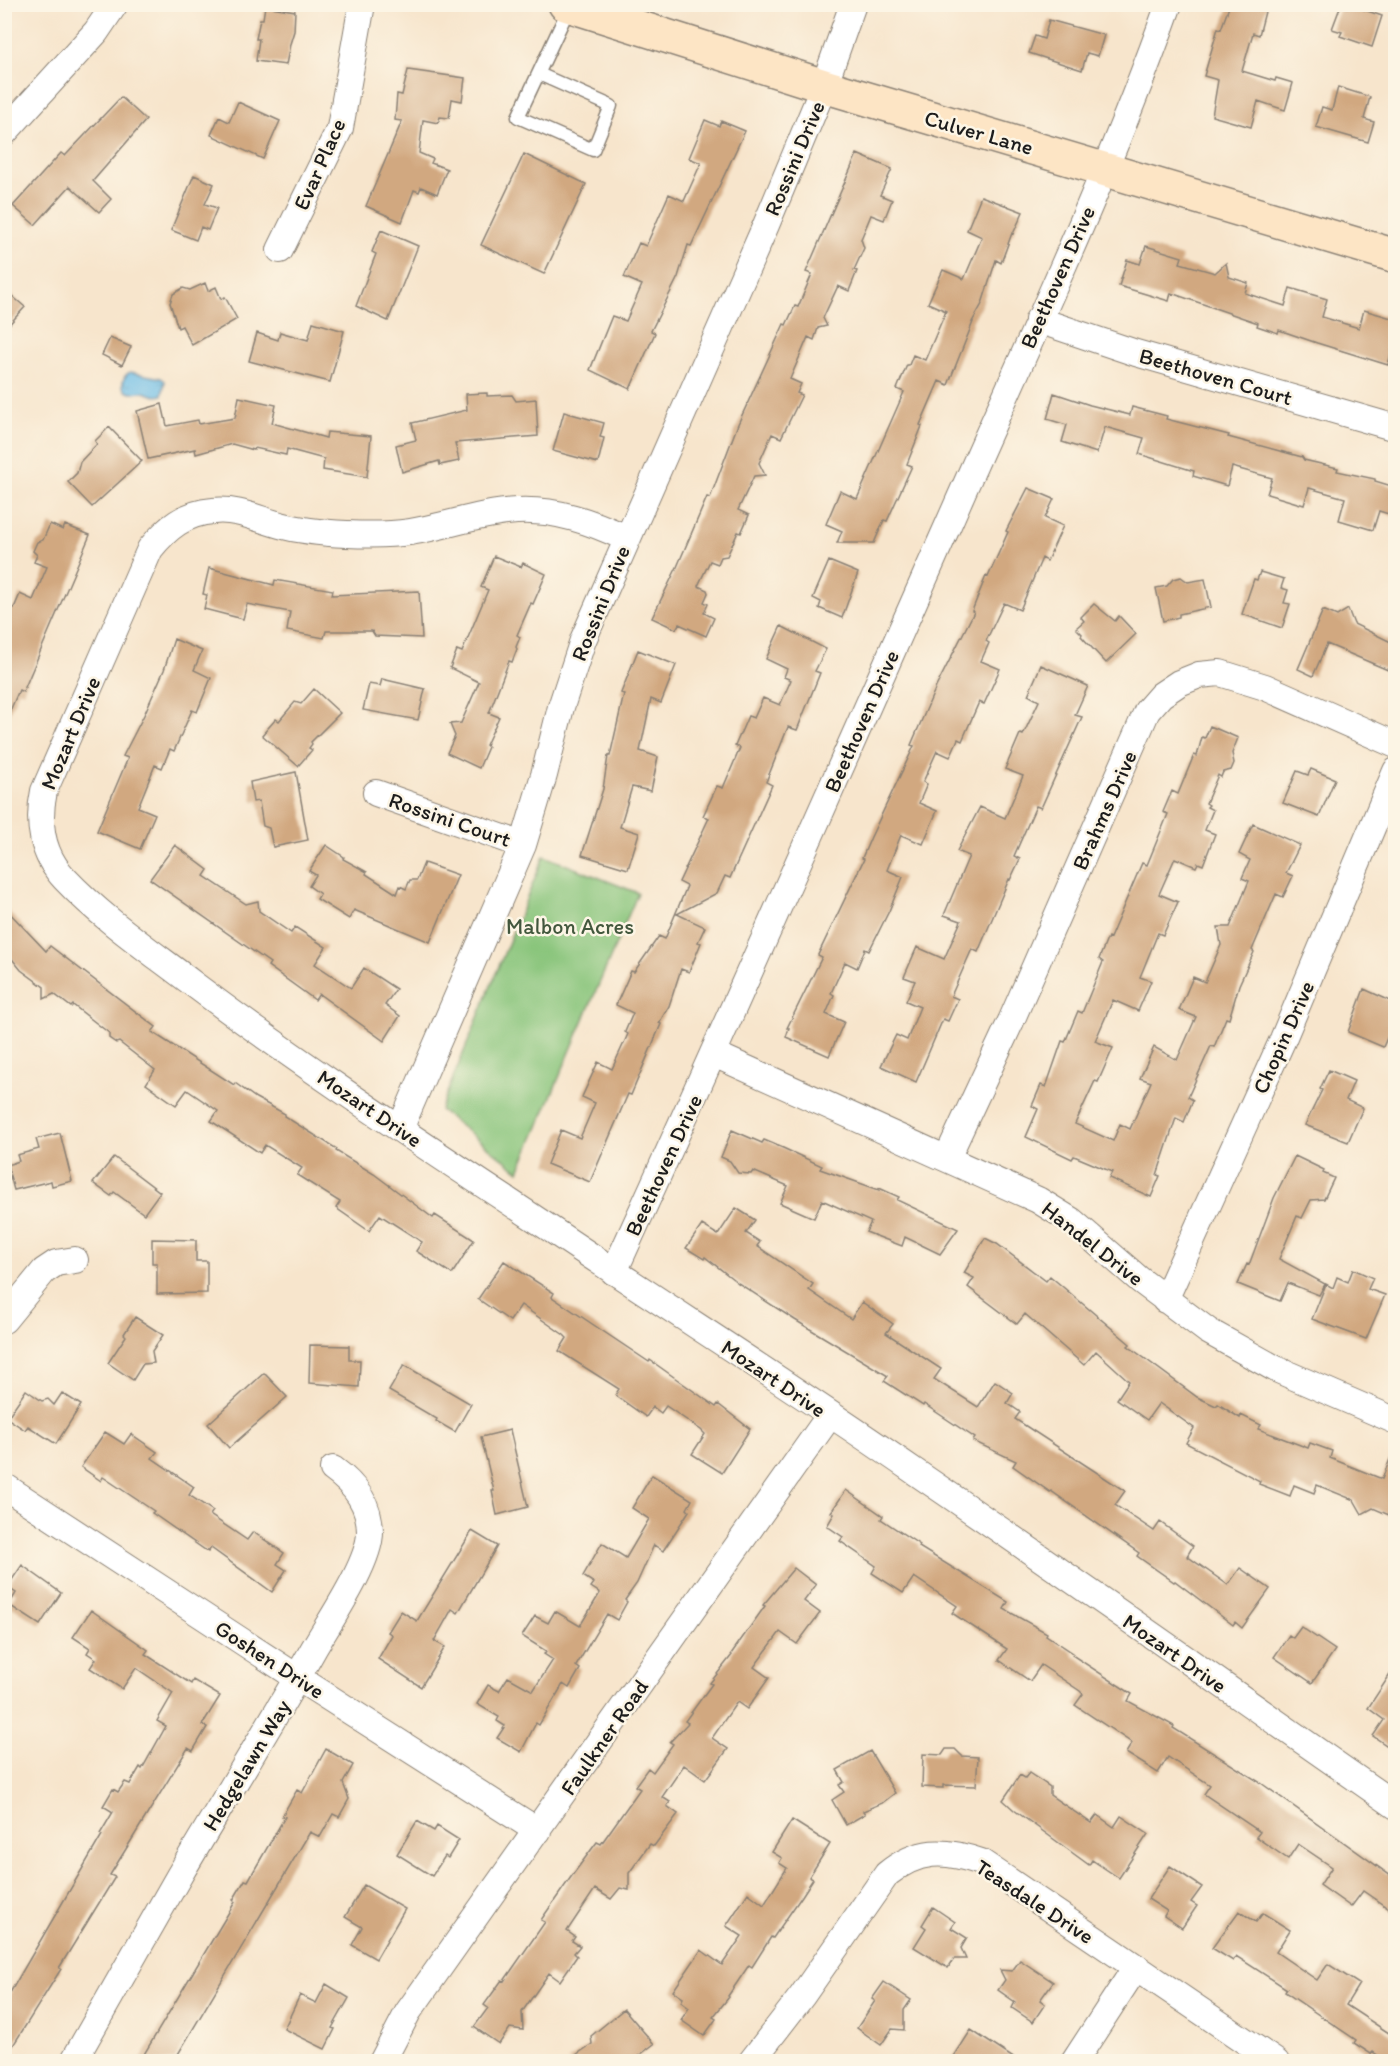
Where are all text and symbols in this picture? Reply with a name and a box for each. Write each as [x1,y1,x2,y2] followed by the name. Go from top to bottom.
[758,97,831,220] street label: Rossini Drive
[921,104,1036,161] street label: Culver Lane
[287,114,352,214] street label: Evar Place
[1014,202,1101,353] street label: Beethoven Drive
[1136,342,1296,411] street label: Beethoven Court
[565,541,636,665] street label: Rossini Drive
[818,646,905,797] street label: Beethoven Drive
[34,672,106,794] street label: Mozart Drive
[1066,746,1143,874] street label: Brahms Drive
[385,786,514,853] street label: Rossini Court
[506,913,634,940] park label: Malbon Acres
[1247,977,1320,1098] street label: Chopin Drive
[312,1064,427,1153] street label: Mozart Drive
[619,1090,708,1240] street label: Beethoven Drive
[1036,1195,1149,1292] street label: Handel Drive
[716,1334,831,1423] street label: Mozart Drive
[1118,1608,1232,1699] street label: Mozart Drive
[210,1614,329,1705] street label: Goshen Drive
[555,1674,654,1800] street label: Faulkner Road
[197,1694,297,1836] street label: Hedgelawn Way
[970,1853,1099,1950] street label: Teasdale Drive

